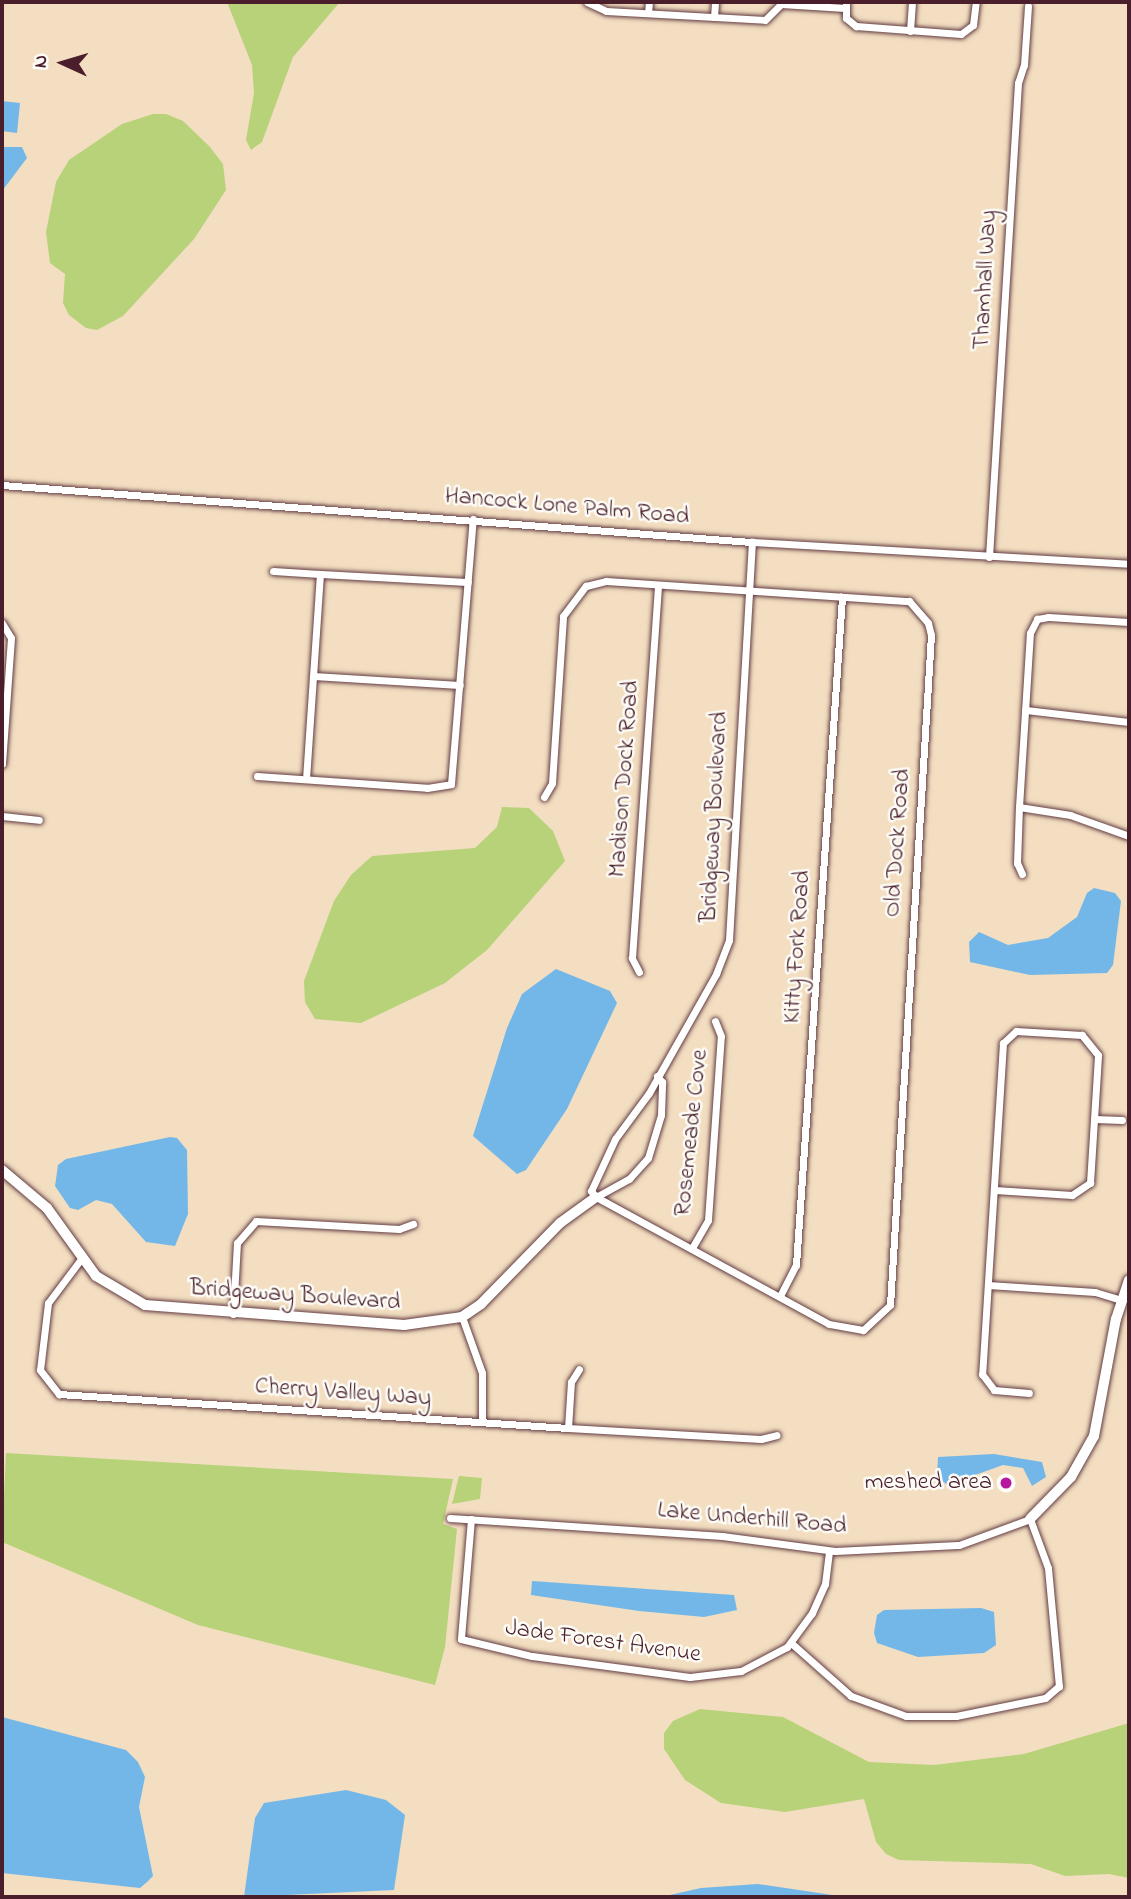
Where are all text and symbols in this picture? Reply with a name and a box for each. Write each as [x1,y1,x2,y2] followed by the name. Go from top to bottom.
[28,28,98,98] north arrow
[28,54,55,69] text: N
[968,209,1004,351] street label: Thamhall Way
[444,482,690,532] street label: Hancock Lone Palm Road
[604,680,646,878] street label: Madison Dock Road
[695,711,735,923] street label: Bridgeway Boulevard
[878,768,918,918] street label: Old Dock Road
[778,869,818,1025] street label: Kitty Fork Road
[669,1048,715,1218] street label: Rosemeade Cove
[189,1274,401,1318] street label: Bridgeway Boulevard
[254,1372,432,1414] street label: Cherry Valley Way
[865,1469,992,1497] place label: meshed area
[998,1475,1014,1491] marker: meshed area
[656,1496,848,1542] street label: Lake Underhill Road
[503,1614,703,1670] street label: Jade Forest Avenue

